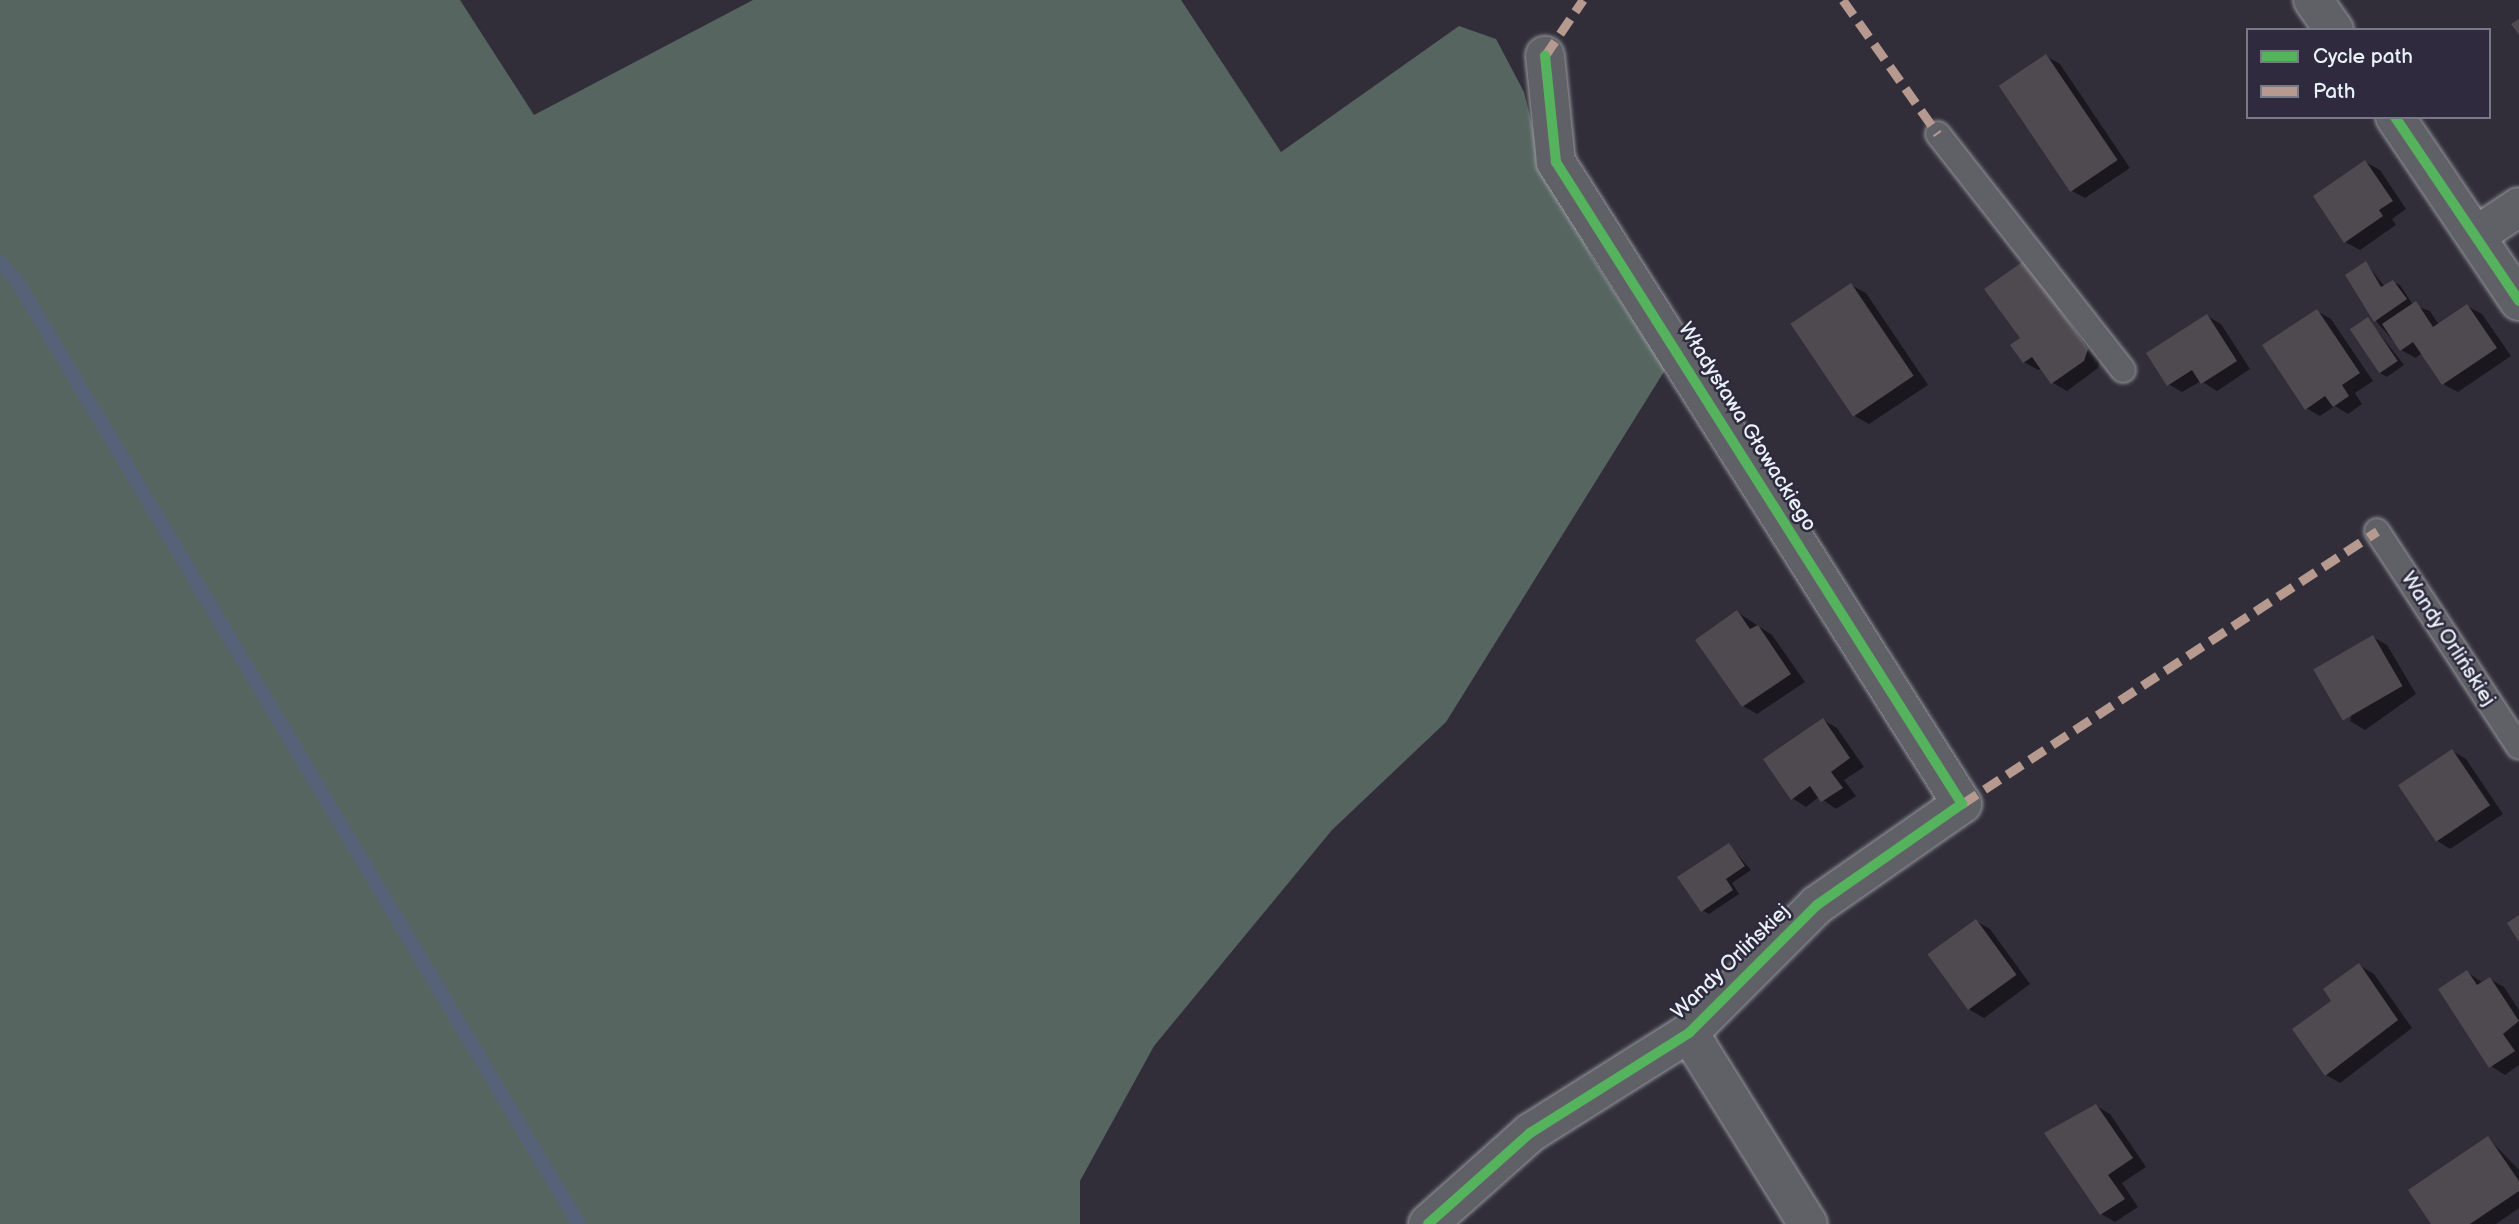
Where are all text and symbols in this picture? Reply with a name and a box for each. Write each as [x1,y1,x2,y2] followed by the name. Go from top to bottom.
[2246,28,2491,119] legend
[2313,44,2413,69] text: Cycle path
[2313,79,2355,104] text: Path
[1672,318,1822,536] street label: Władysława Głowackiego
[2395,567,2501,711] street label: Wandy Orlińskiej
[1666,899,1796,1025] street label: Wandy Orlińskiej

